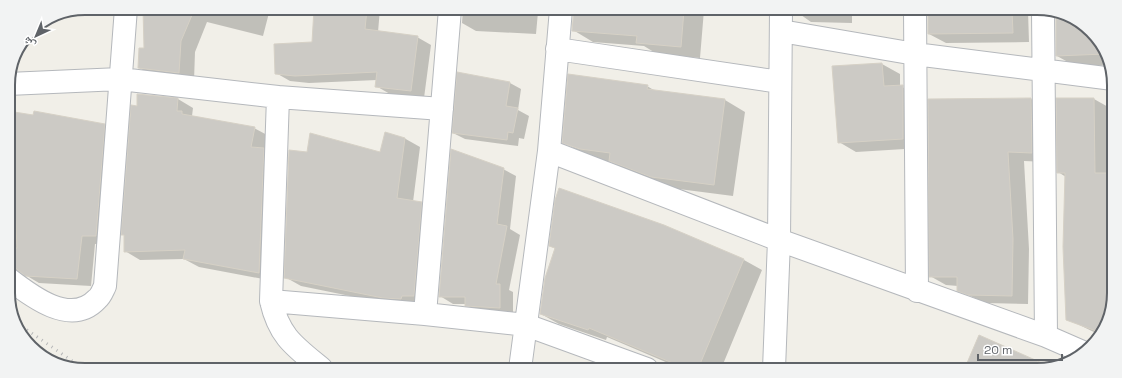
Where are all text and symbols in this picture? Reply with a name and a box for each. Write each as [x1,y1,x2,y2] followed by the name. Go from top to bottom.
[16,16,56,56] north arrow
[20,33,39,52] text: ش
[978,336,1062,362] scale bar
[984,342,1012,358] text: 20 m

